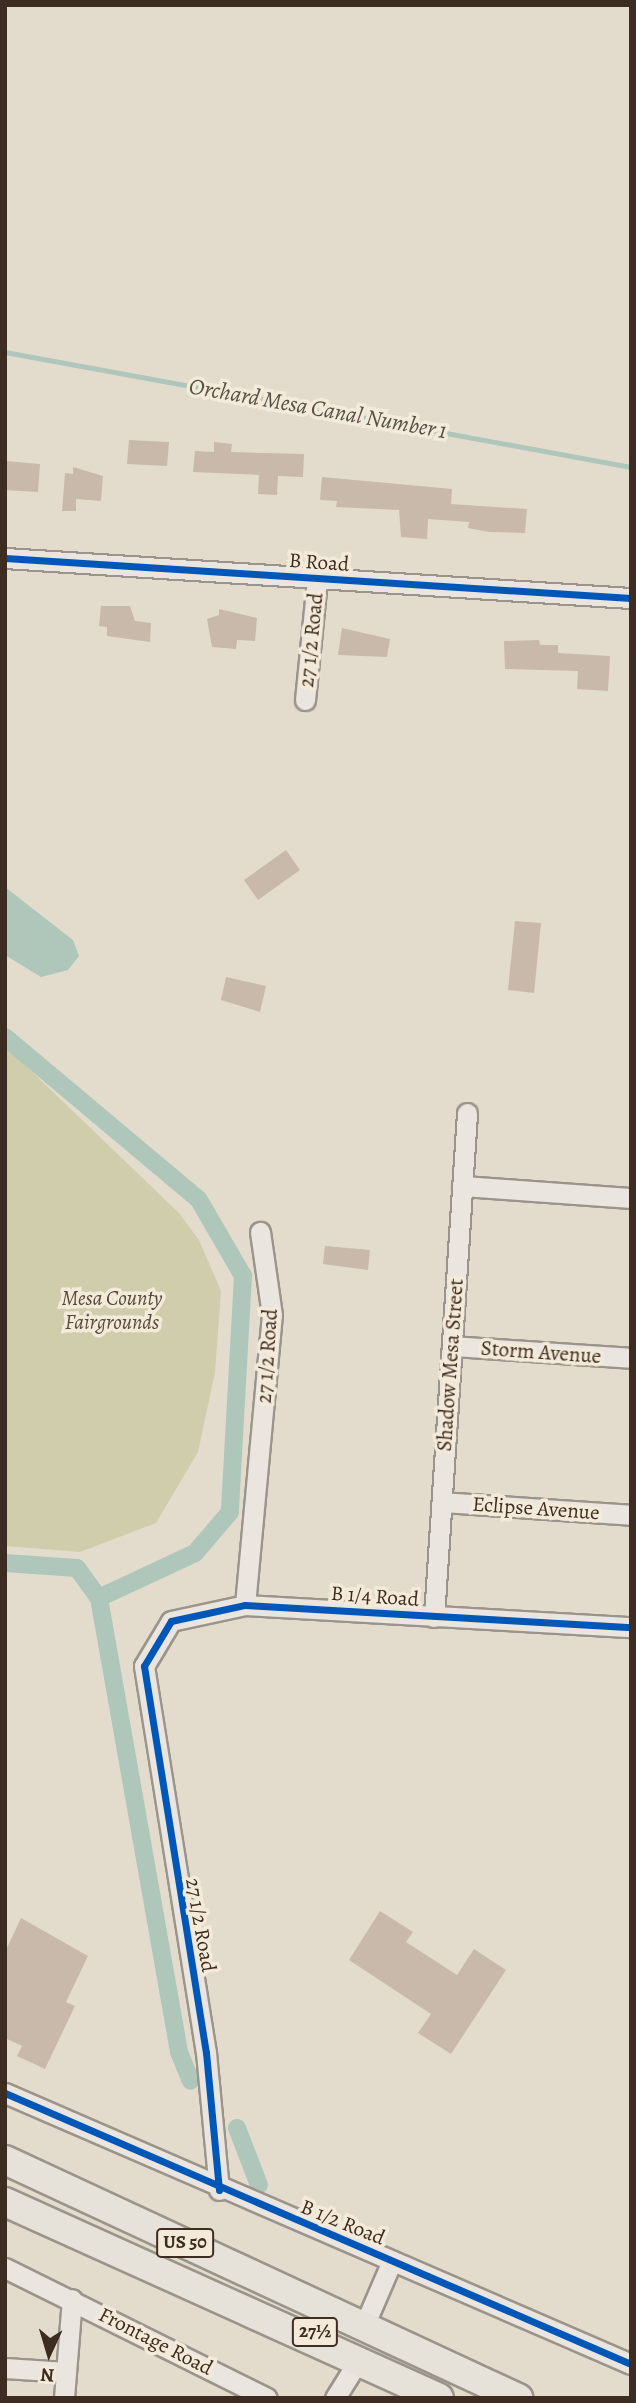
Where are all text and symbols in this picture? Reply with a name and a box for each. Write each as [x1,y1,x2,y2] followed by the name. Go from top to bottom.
[187,373,449,445] water label: Orchard Mesa Canal Number 1
[288,547,350,577] street label: B Road
[294,591,328,689] street label: 27 1/2 Road
[431,1278,469,1452] street label: Shadow Mesa Street
[61,1285,163,1335] park label: Mesa County Fairgrounds
[251,1308,283,1404] street label: 27 1/2 Road
[480,1335,602,1369] street label: Storm Avenue
[472,1491,600,1525] street label: Eclipse Avenue
[330,1580,420,1612] street label: B 1/4 Road
[180,1876,222,1974] street label: 27 1/2 Road
[297,2194,389,2250] street label: B 1/2 Road
[155,2228,215,2258] road number: US 50
[95,2301,217,2381] street label: Frontage Road
[290,2316,340,2348] road number: 27½
[14,2319,84,2389] north arrow
[40,2361,55,2388] text: N

